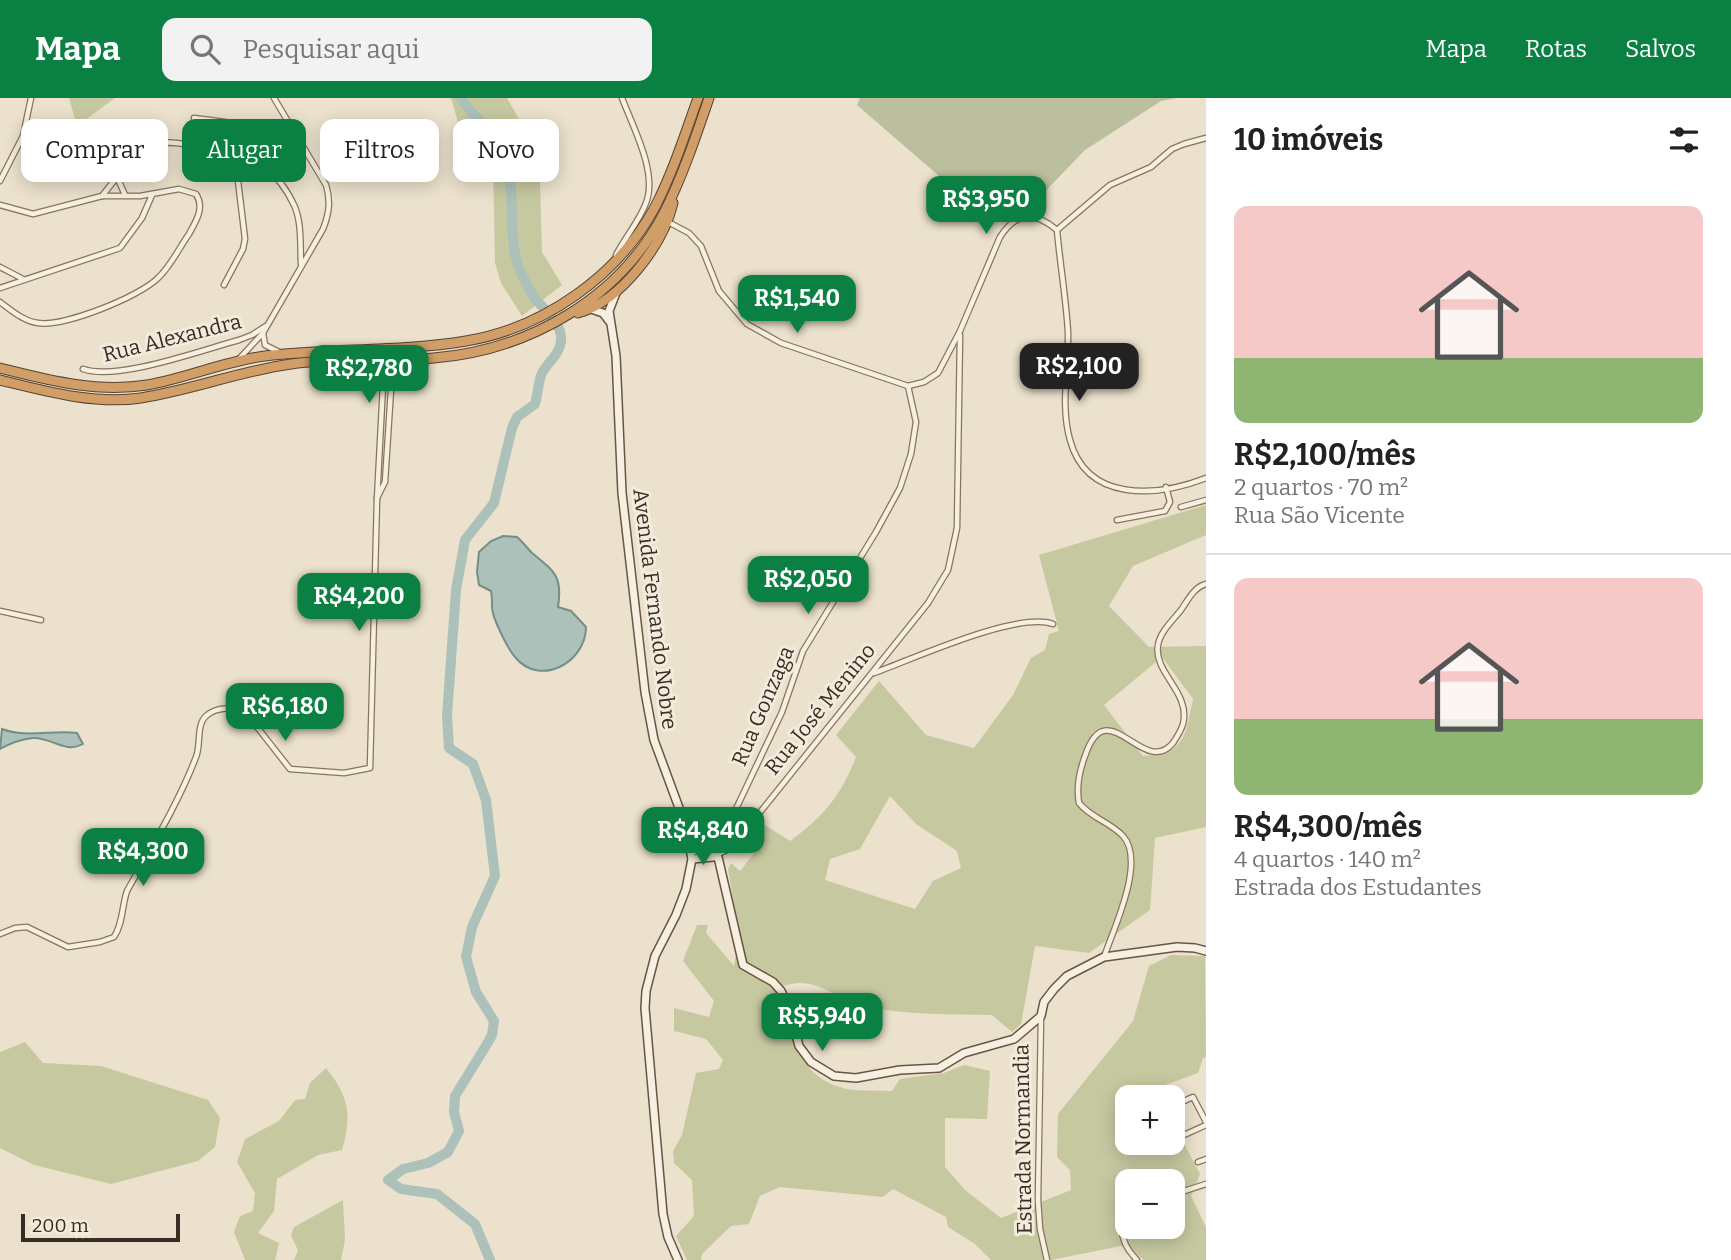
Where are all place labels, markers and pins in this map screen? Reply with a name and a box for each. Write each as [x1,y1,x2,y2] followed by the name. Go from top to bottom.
[921,176,1051,236] pin: R$3,950
[732,275,862,335] pin: R$1,540
[1014,344,1144,403] pin: R$2,100
[304,345,434,405] pin: R$2,780
[743,556,873,616] pin: R$2,050
[294,574,424,633] pin: R$4,200
[220,684,350,743] pin: R$6,180
[638,808,768,867] pin: R$4,840
[78,828,208,888] pin: R$4,300
[757,993,887,1053] pin: R$5,940

